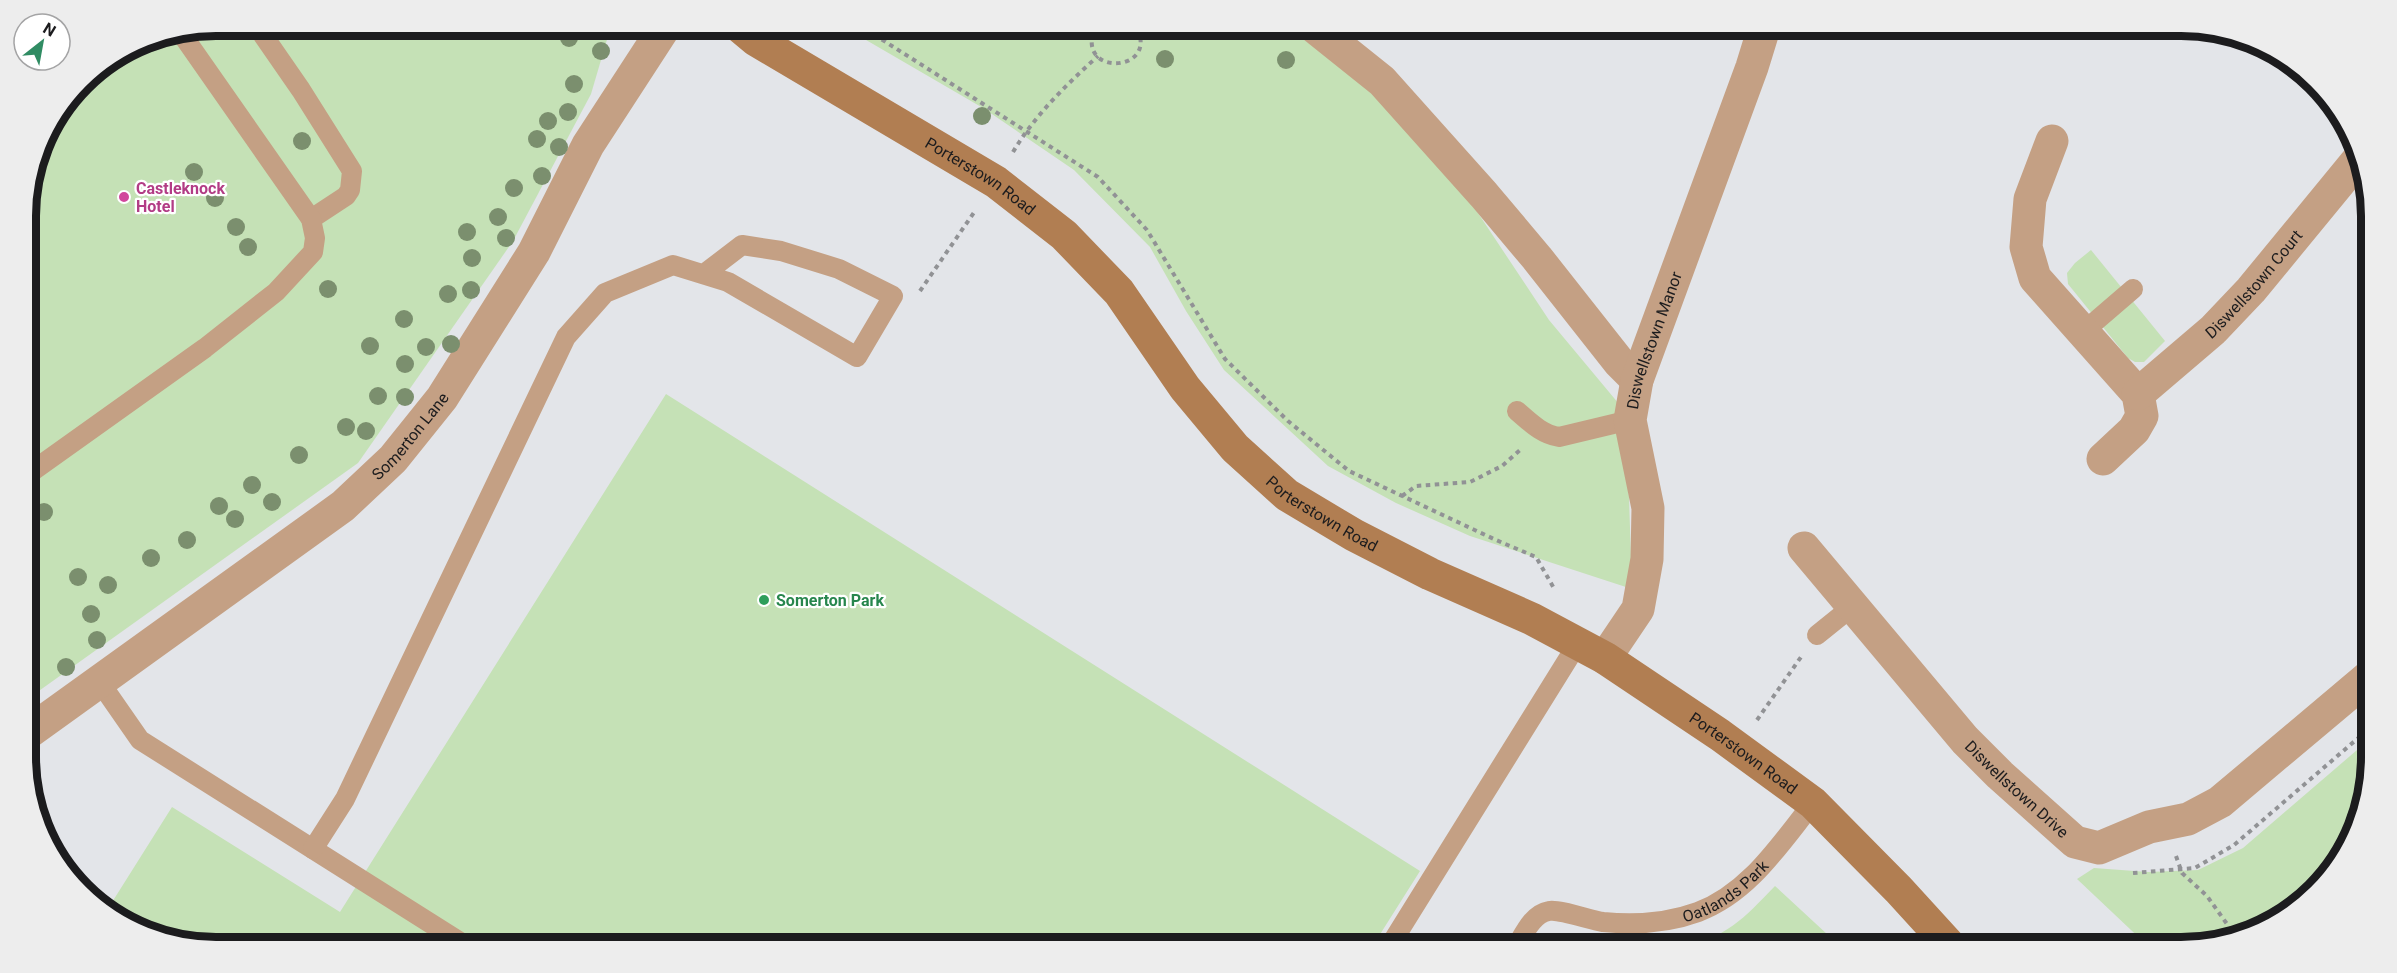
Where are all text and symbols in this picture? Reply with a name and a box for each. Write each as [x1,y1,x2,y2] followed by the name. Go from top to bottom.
[12,12,72,72] north arrow
[40,19,59,41] text: N
[922,133,1040,219] street label: Porterstown Road
[136,179,225,216] place label: Castleknock Hotel
[117,190,131,204] marker: Castleknock Hotel
[2201,226,2306,342] street label: Diswellstown Court
[1623,268,1686,411] street label: Diswellstown Manor
[368,389,452,484] street label: Somerton Lane
[1262,472,1381,555] street label: Porterstown Road
[776,591,884,610] place label: Somerton Park
[757,593,771,607] marker: Somerton Park
[1686,708,1801,798] street label: Porterstown Road
[1961,736,2073,841] street label: Diswellstown Drive
[1680,856,1773,926] street label: Oatlands Park

